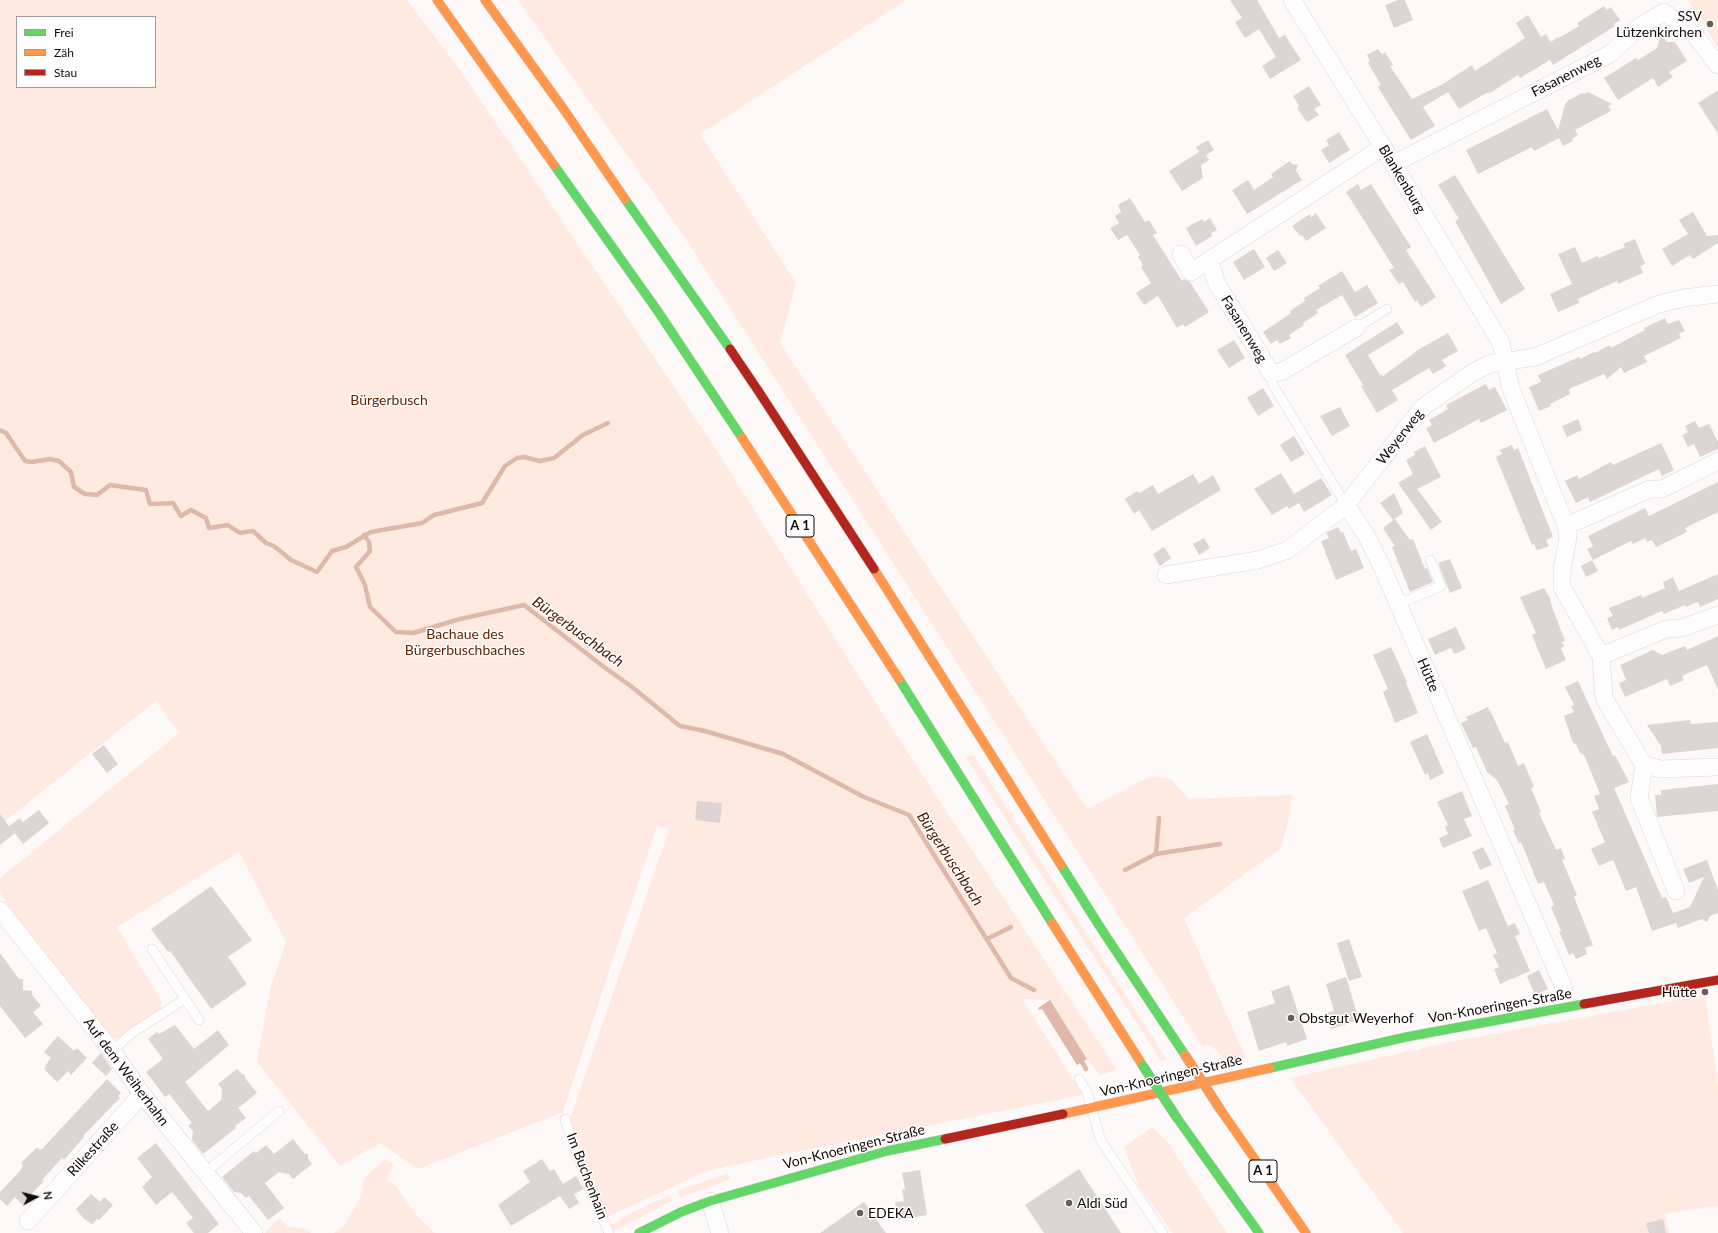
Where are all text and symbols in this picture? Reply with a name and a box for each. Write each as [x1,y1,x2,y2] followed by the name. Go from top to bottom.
[1616,8,1702,40] place label: SSV Lützenkirchen
[16,16,156,88] legend
[1705,19,1715,29] marker: SSV Lützenkirchen
[54,25,74,40] text: Frei
[54,45,74,60] text: Zäh
[1529,51,1603,101] street label: Fasanenweg
[54,65,77,80] text: Stau
[1375,142,1429,216] street label: Blankenburg
[1217,292,1271,366] street label: Fasanenweg
[350,392,428,408] park label: Bürgerbusch
[1373,406,1427,468] street label: Weyerweg
[786,515,814,537] road number: A 1
[529,593,627,671] water label: Bürgerbuschbach
[405,626,525,658] park label: Bachaue des Bürgerbuschbaches
[1413,655,1443,695] street label: Hütte
[913,809,987,909] water label: Bürgerbuschbach
[1662,984,1697,1000] place label: Hütte
[1427,985,1573,1027] street label: Von-Knoeringen-Straße
[1700,987,1710,997] marker: Hütte
[1299,1010,1414,1026] place label: Obstgut Weyerhof
[1286,1013,1296,1023] marker: Obstgut Weyerhof
[80,1015,172,1129] street label: Auf dem Weiherhahn
[1098,1051,1244,1101] street label: Von-Knoeringen-Straße
[64,1118,122,1180] street label: Rilkestraße
[781,1121,927,1173] street label: Von-Knoeringen-Straße
[563,1130,611,1222] street label: Im Buchenhain
[1249,1160,1277,1182] road number: A 1
[16,1177,56,1217] north arrow
[41,1190,55,1200] text: N
[1077,1195,1128,1211] place label: Aldi Süd
[1064,1198,1074,1208] marker: Aldi Süd
[868,1205,914,1221] place label: EDEKA
[855,1208,865,1218] marker: EDEKA

